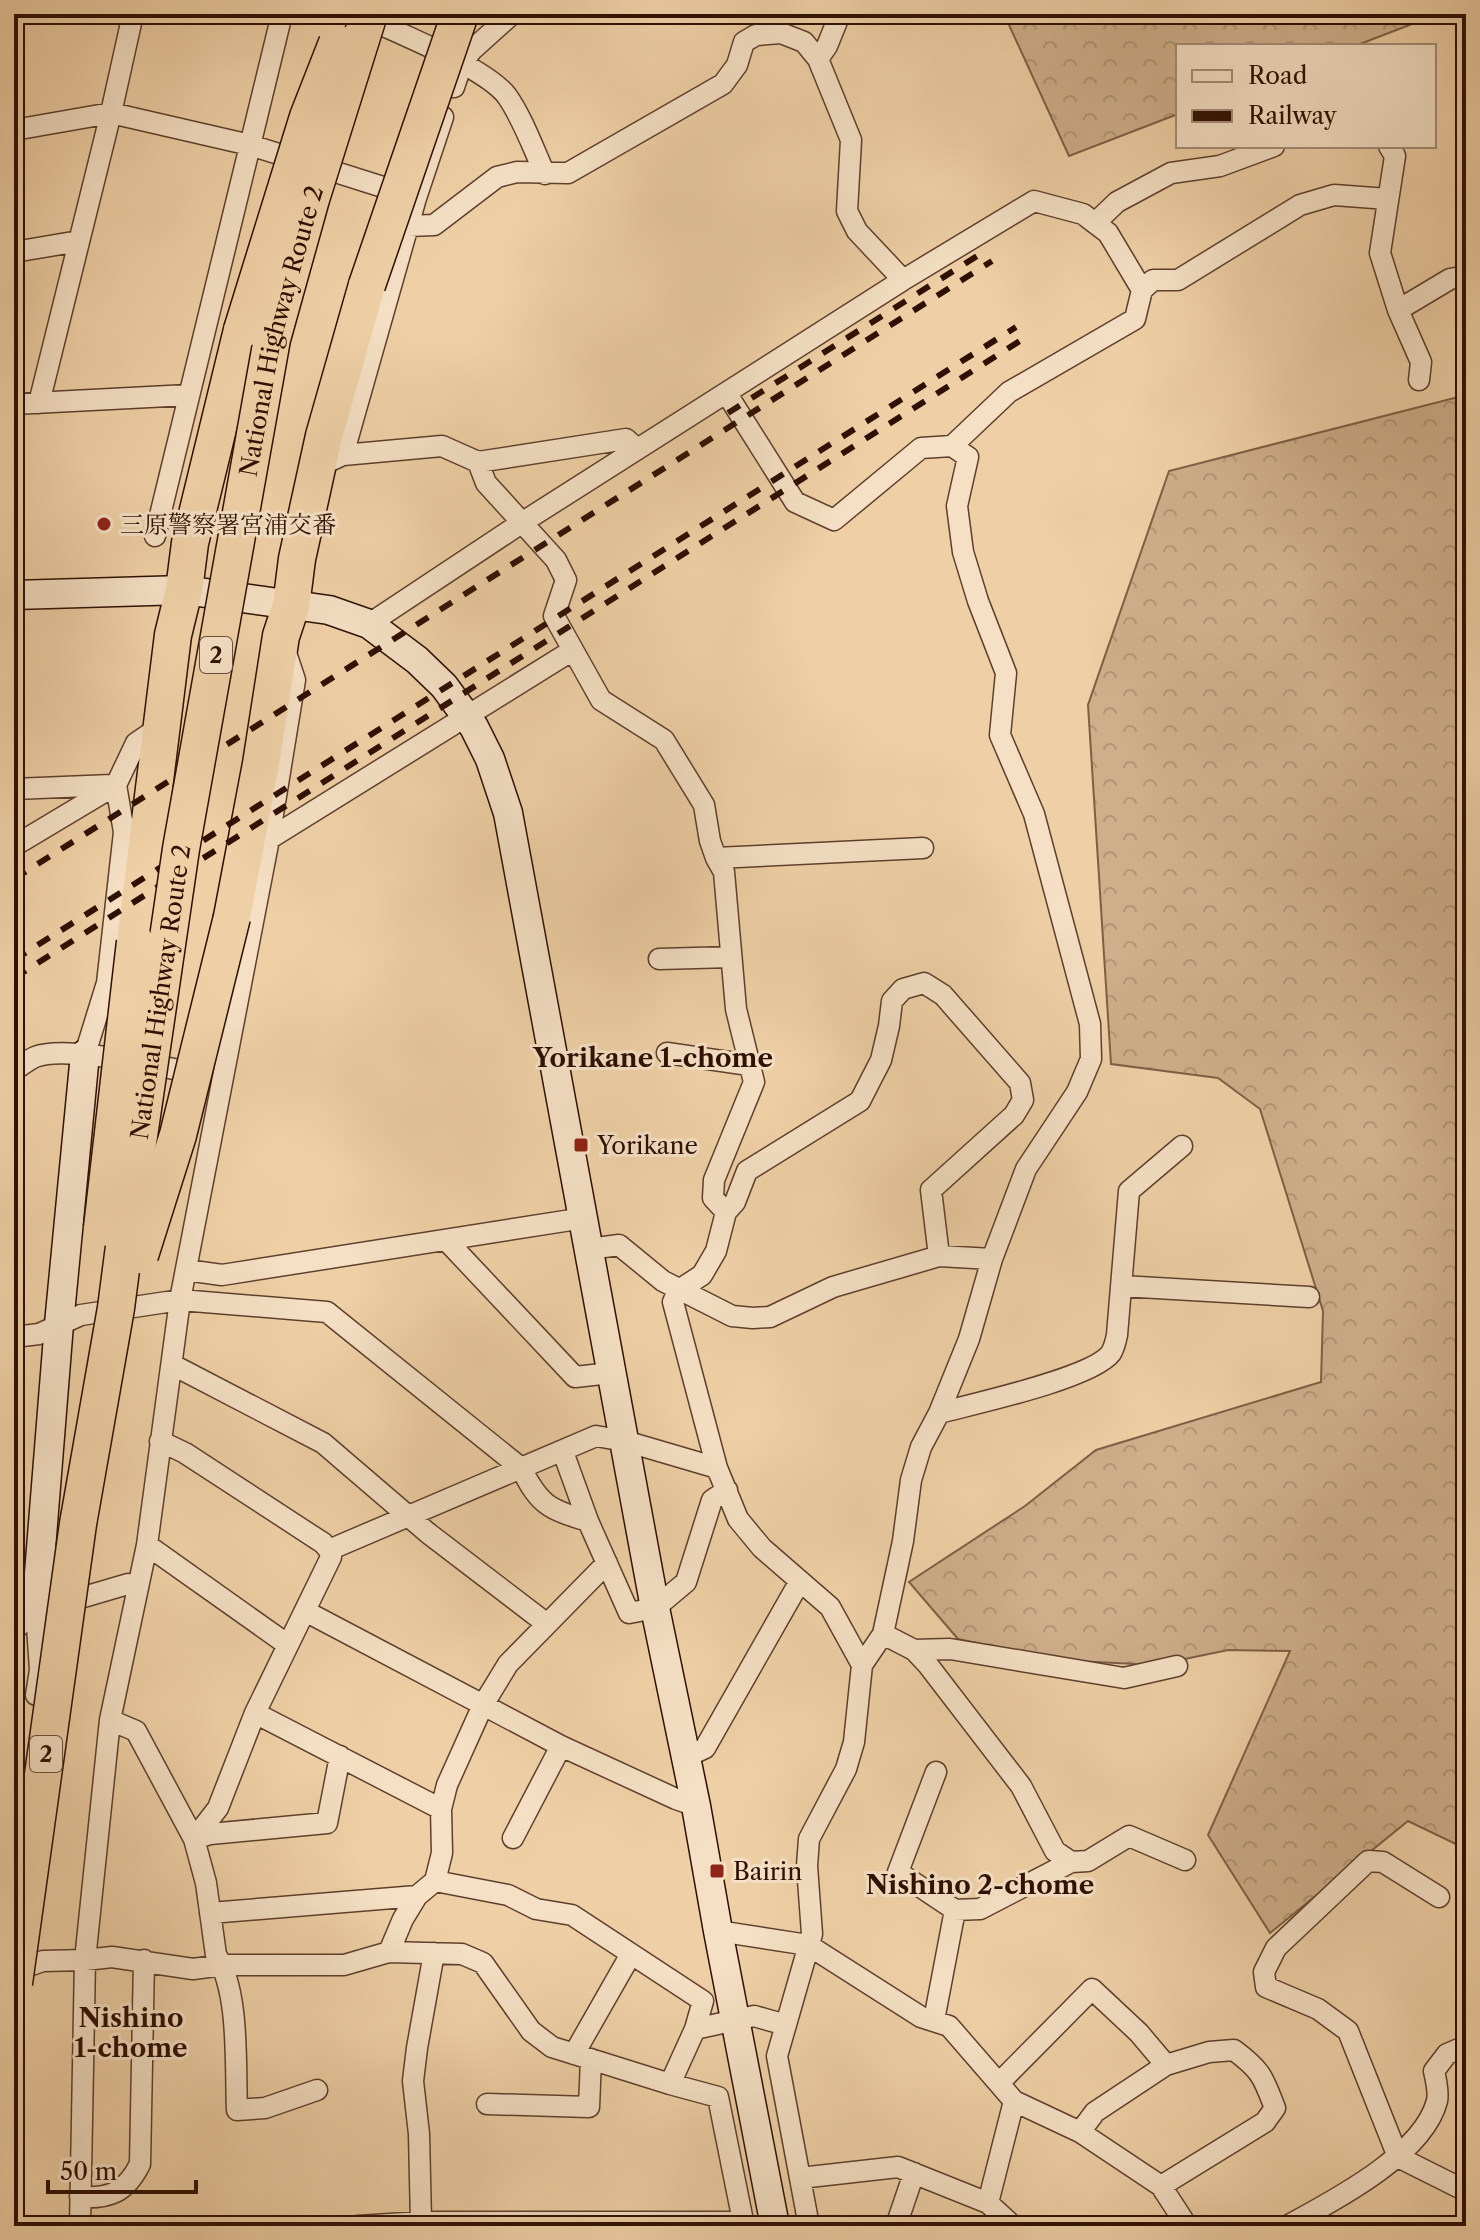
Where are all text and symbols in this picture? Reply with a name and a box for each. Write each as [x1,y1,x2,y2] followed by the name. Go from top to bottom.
[1176,44,1436,148] legend
[1248,61,1308,90] text: Road
[1248,101,1338,130] text: Railway
[233,182,329,479] street label: National Highway Route 2
[120,510,336,539] place label: 三原警察署宮浦交番
[95,515,113,533] marker: 三原警察署宮浦交番
[200,637,232,673] road number: 2
[124,842,196,1141] street label: National Highway Route 2
[532,1042,773,1074] district label: Yorikane 1-chome
[596,1131,698,1160] place label: Yorikane
[572,1136,590,1154] marker: Yorikane
[30,1736,62,1772] road number: 2
[733,1857,802,1886] place label: Bairin
[708,1862,726,1880] marker: Bairin
[866,1869,1094,1901] district label: Nishino 2-chome
[74,2002,188,2064] district label: Nishino 1-chome
[48,2144,196,2194] scale bar
[60,2157,117,2186] text: 50 m

